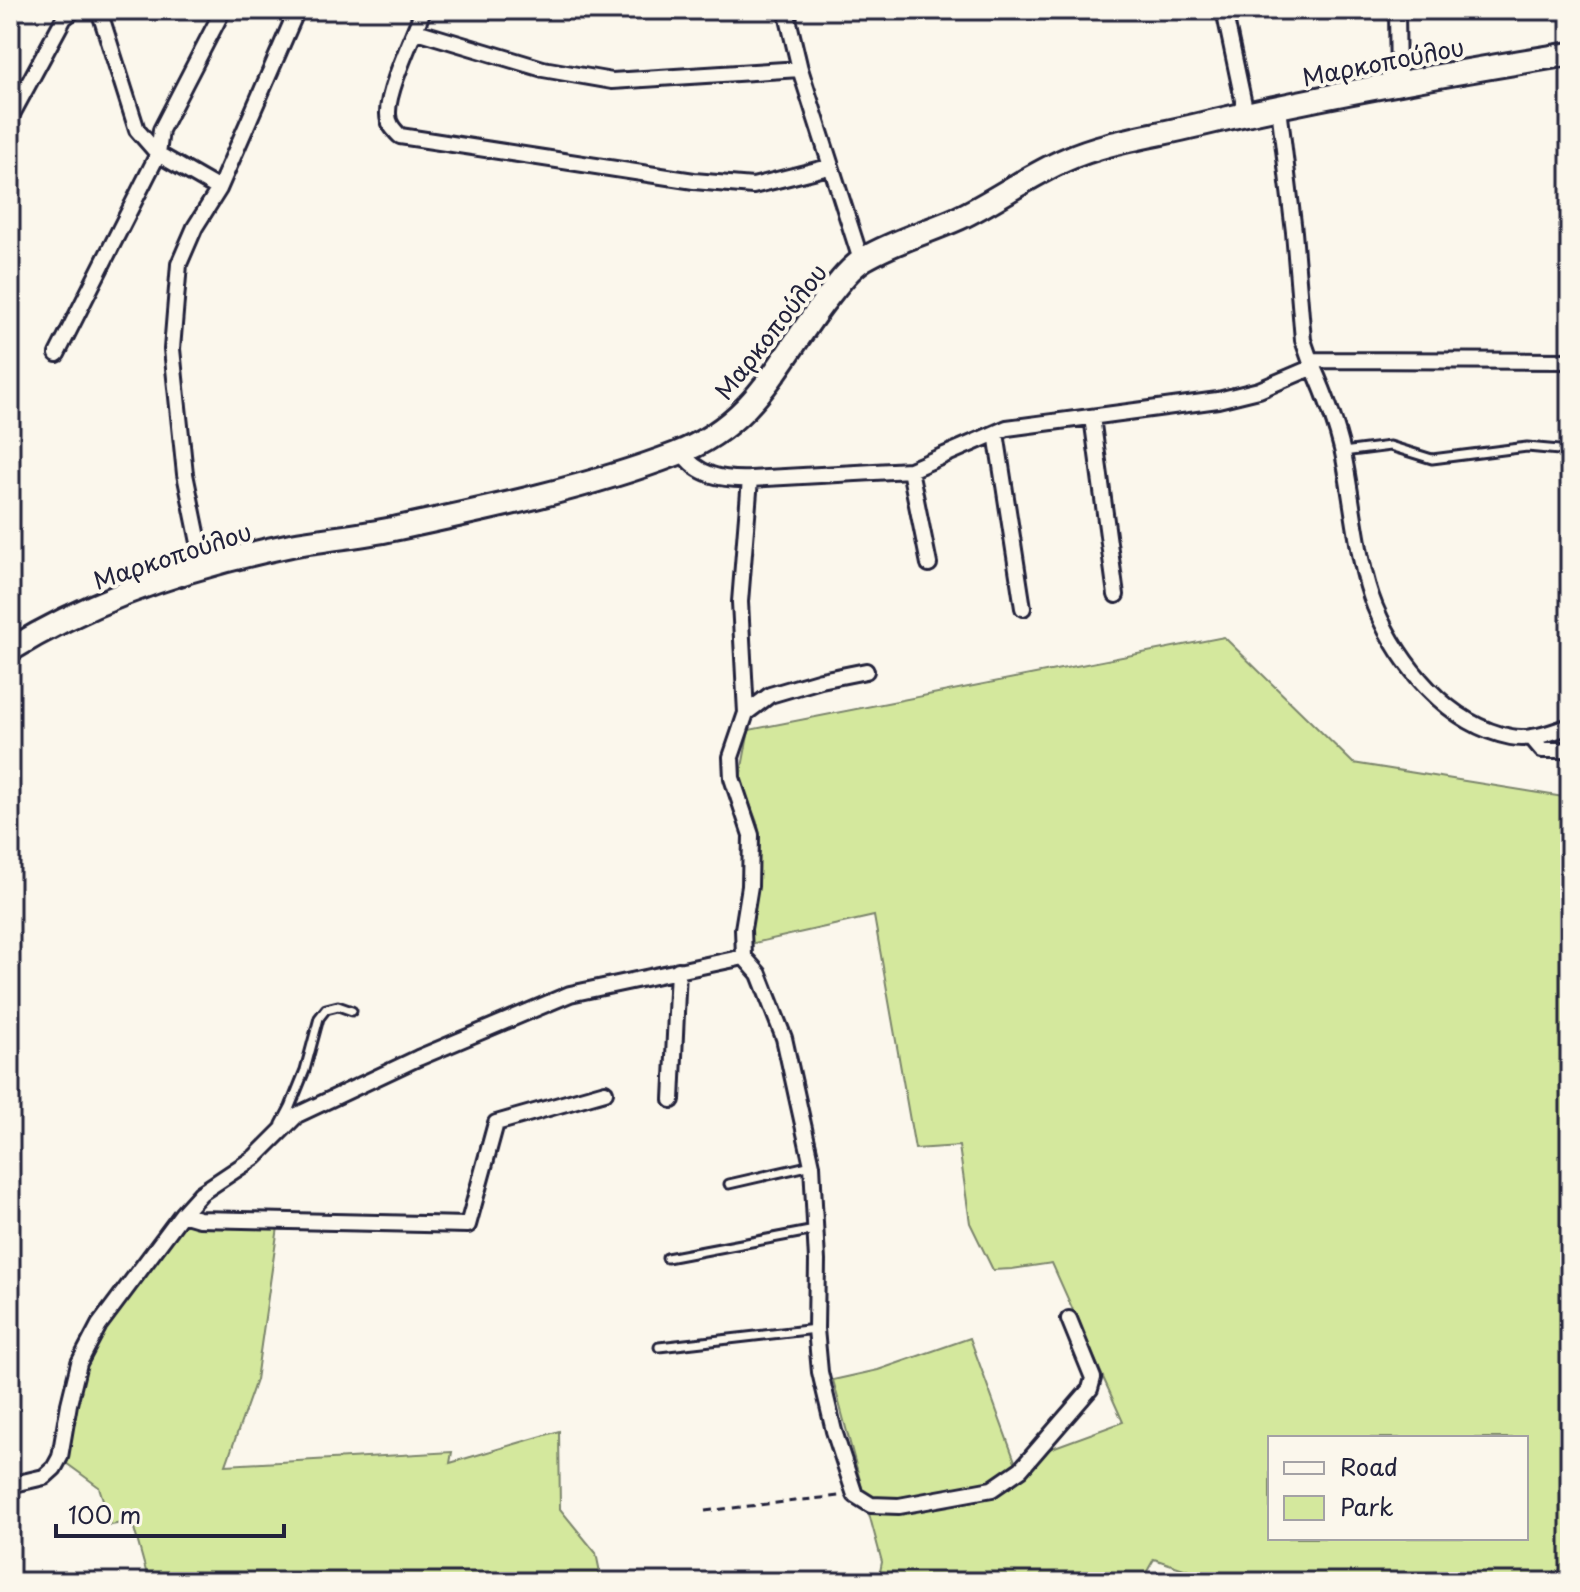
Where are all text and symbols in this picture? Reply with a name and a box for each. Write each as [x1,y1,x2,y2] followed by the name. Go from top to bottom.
[1299,28,1467,94] street label: Μαρκοπούλου
[705,255,835,407] street label: Μαρκοπούλου
[88,513,256,597] street label: Μαρκοπούλου
[1268,1436,1528,1540] legend
[1340,1448,1398,1484] text: Road
[56,1488,284,1538] scale bar
[1340,1488,1394,1524] text: Park
[68,1496,141,1532] text: 100 m

